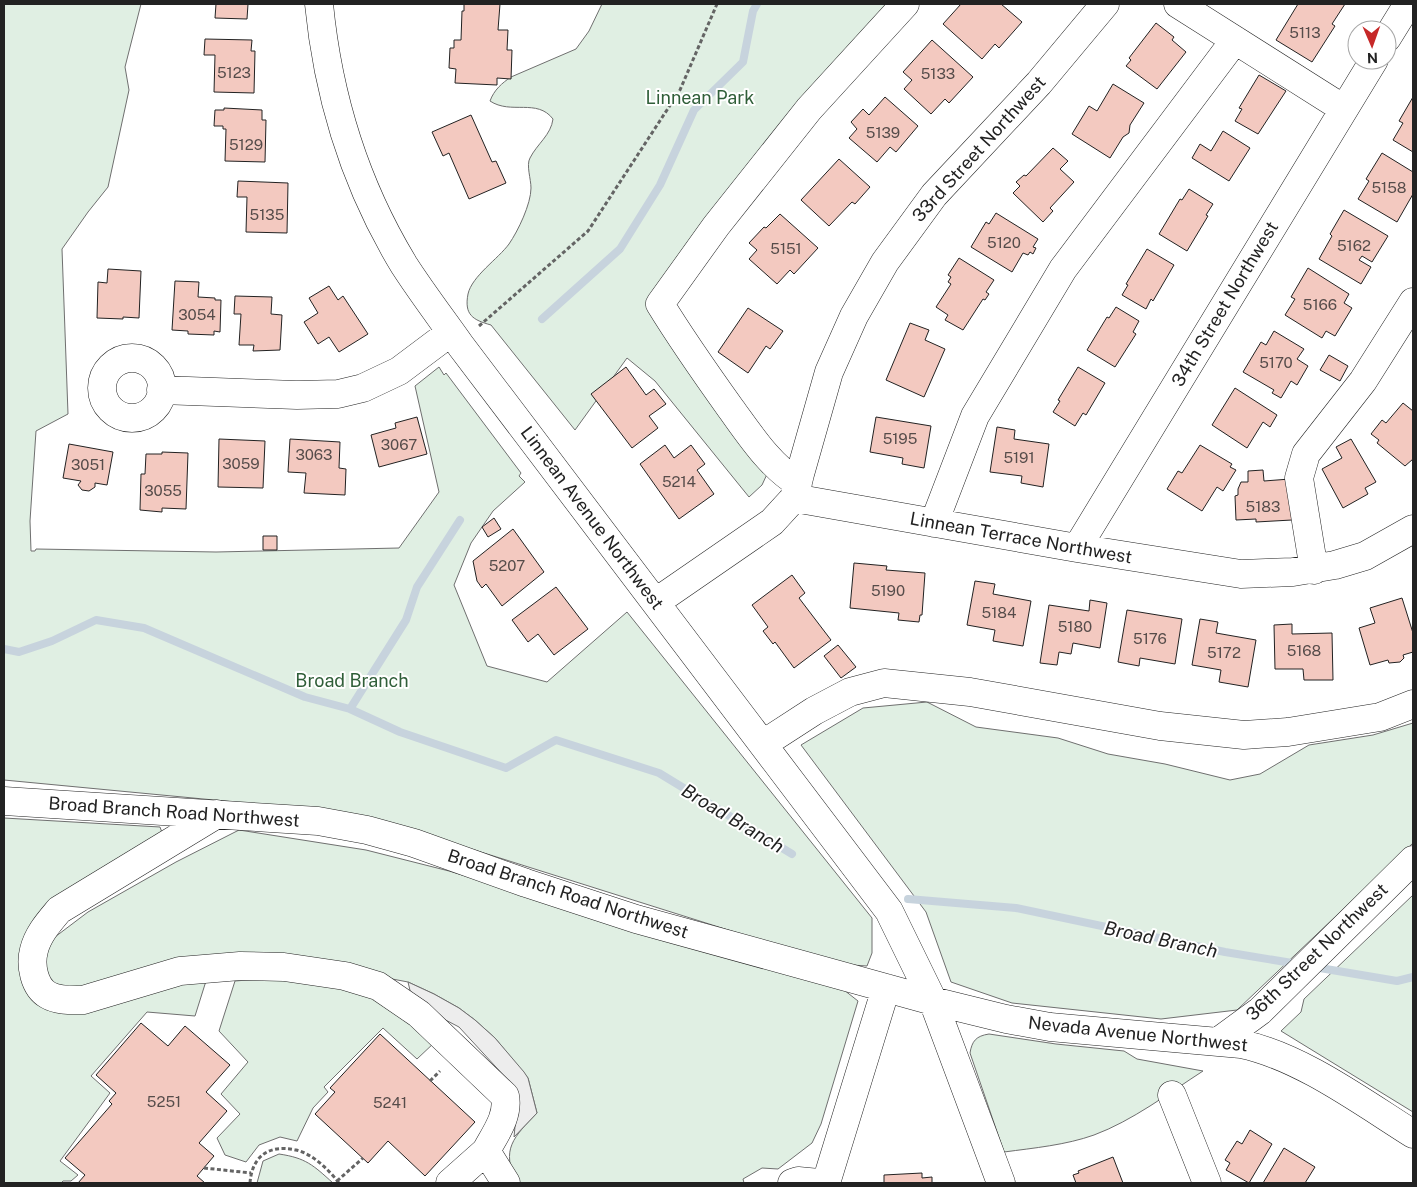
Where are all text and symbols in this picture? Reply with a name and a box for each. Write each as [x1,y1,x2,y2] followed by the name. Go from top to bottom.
[1347,20,1397,70] north arrow
[1289,24,1321,41] house number: 5113
[1367,50,1378,66] text: N
[217,64,251,81] house number: 5123
[921,65,955,82] house number: 5133
[908,71,1050,226] street label: 33rd Street Northwest
[646,87,754,108] park label: Linnean Park
[866,124,900,141] house number: 5139
[229,136,263,153] house number: 5129
[1371,179,1407,196] house number: 5158
[250,206,284,223] house number: 5135
[1167,217,1282,390] street label: 34th Street Northwest
[987,234,1021,251] house number: 5120
[1337,237,1371,254] house number: 5162
[770,240,802,257] house number: 5151
[1303,296,1337,313] house number: 5166
[178,306,216,323] house number: 3054
[1259,354,1293,371] house number: 5170
[517,422,668,613] street label: Linnean Avenue Northwest
[883,430,917,447] house number: 5195
[381,436,417,453] house number: 3067
[295,446,333,463] house number: 3063
[1003,449,1035,466] house number: 5191
[222,455,260,472] house number: 3059
[71,456,105,473] house number: 3051
[662,473,696,490] house number: 5214
[144,482,182,499] house number: 3055
[1246,498,1280,515] house number: 5183
[908,508,1134,567] street label: Linnean Terrace Northwest
[489,557,525,574] house number: 5207
[871,582,905,599] house number: 5190
[982,604,1016,621] house number: 5184
[1058,618,1092,635] house number: 5180
[1133,630,1167,647] house number: 5176
[1287,642,1321,659] house number: 5168
[1207,644,1241,661] house number: 5172
[295,670,409,691] park label: Broad Branch
[678,779,788,857] water label: Broad Branch
[48,792,300,831] street label: Broad Branch Road Northwest
[445,845,691,942] street label: Broad Branch Road Northwest
[1242,879,1392,1025] street label: 36th Street Northwest
[1102,916,1220,962] water label: Broad Branch
[1027,1012,1249,1055] street label: Nevada Avenue Northwest
[147,1093,181,1110] house number: 5251
[373,1094,407,1111] house number: 5241

